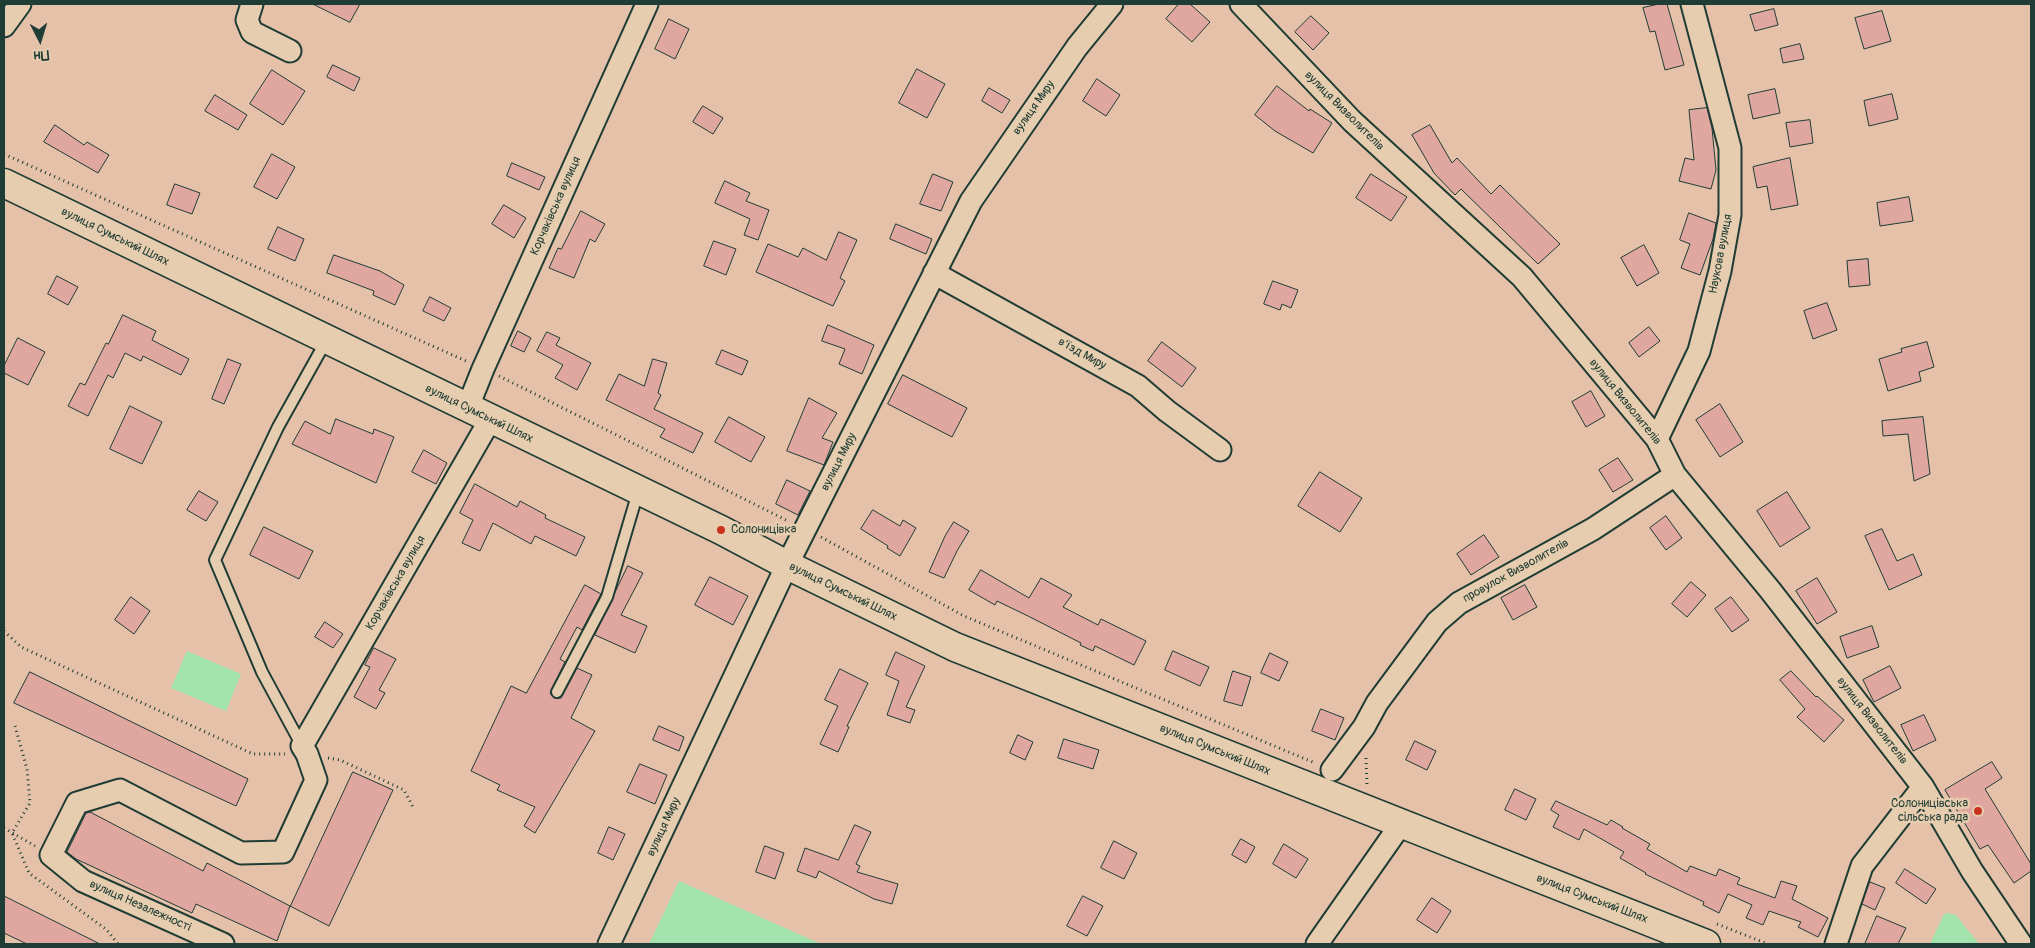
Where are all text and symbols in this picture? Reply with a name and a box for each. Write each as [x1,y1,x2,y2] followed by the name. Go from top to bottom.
[15,15,65,65] north arrow
[33,46,50,65] text: Пн
[1301,68,1387,154] street label: вулиця Визволителів
[1010,78,1058,138] street label: вулиця Миру
[528,154,584,258] street label: Корчаківська вулиця
[59,205,171,269] street label: вулиця Сумський Шлях
[1706,213,1736,295] street label: Наукова вулиця
[1055,335,1109,373] street label: в'їзд Миру
[1586,356,1664,448] street label: вулиця Визволителів
[423,382,535,446] street label: вулиця Сумський Шлях
[818,431,860,493] street label: вулиця Миру
[731,523,796,537] place label: Солоницівка
[715,524,727,536] marker: Солоницівка
[363,533,429,633] street label: Корчаківська вулиця
[1460,536,1572,606] street label: провулок Визволителів
[787,560,899,624] street label: вулиця Сумський Шлях
[1833,675,1911,767] street label: вулиця Визволителів
[1158,721,1272,779] street label: вулиця Сумський Шлях
[644,795,684,859] street label: вулиця Миру
[1891,797,1968,825] place label: Солоницівська сільська рада
[1972,805,1984,817] marker: Солоницівська сільська рада
[1534,871,1650,927] street label: вулиця Сумський Шлях
[87,877,193,935] street label: вулиця Незалежності

